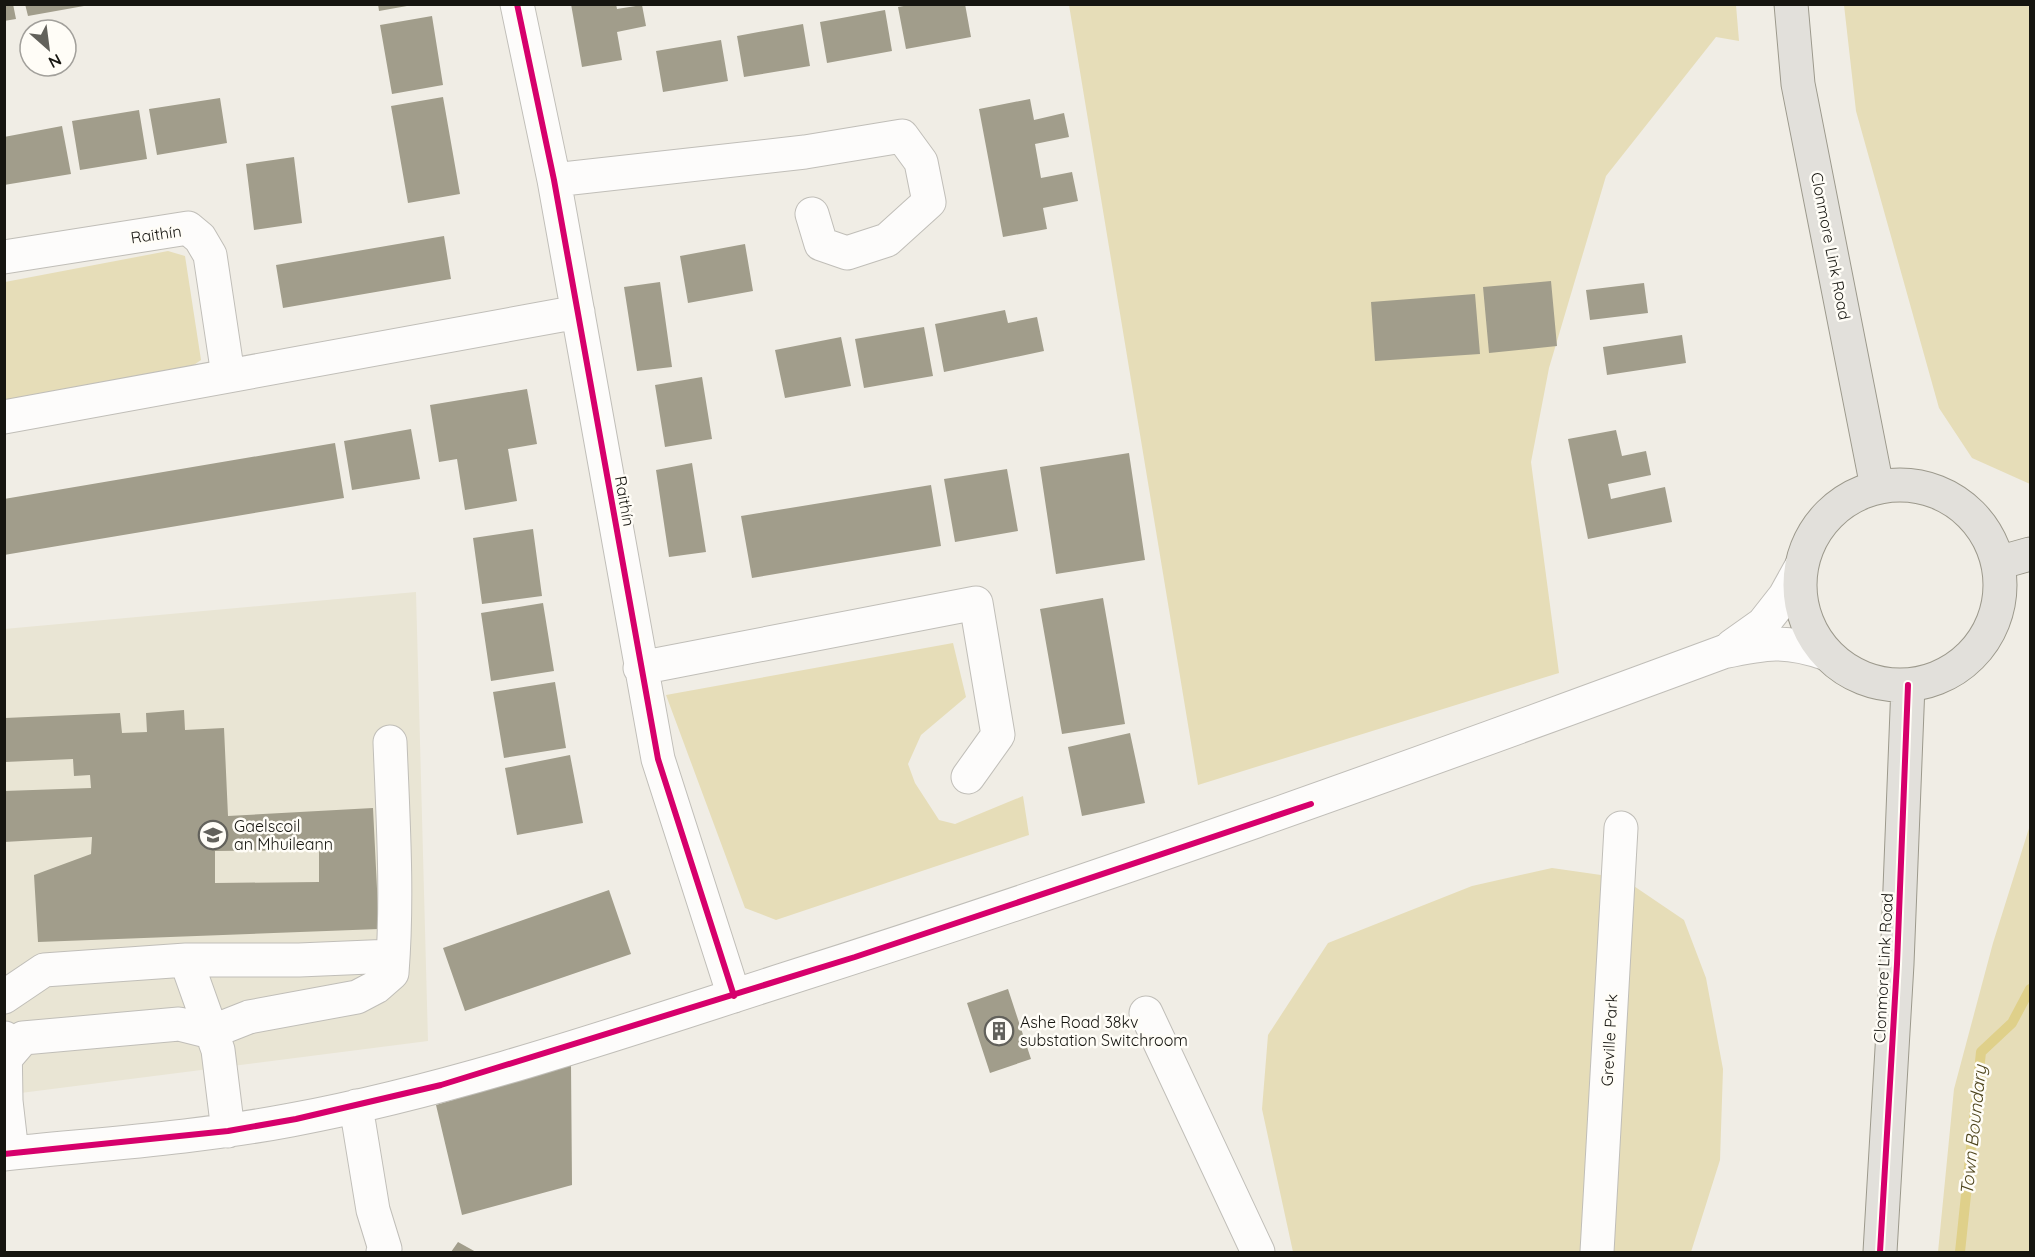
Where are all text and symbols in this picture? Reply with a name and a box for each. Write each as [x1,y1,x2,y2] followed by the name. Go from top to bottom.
[18,18,78,78] north arrow
[45,50,65,73] text: N
[1807,170,1855,322] street label: Clonmore Link Road
[129,221,183,247] street label: Raithín
[611,474,639,528] street label: Raithín
[234,816,333,854] place label: Gaelscoil an Mhuileann
[197,819,229,851] school or university icon: Gaelscoil an Mhuileann
[1869,892,1897,1044] street label: Clonmore Link Road
[1597,993,1621,1087] street label: Greville Park
[1020,1012,1188,1050] place label: Ashe Road 38kv substation Switchroom
[983,1015,1015,1047] building icon: Ashe Road 38kv substation Switchroom
[1955,1062,1991,1196] water label: Town Boundary

